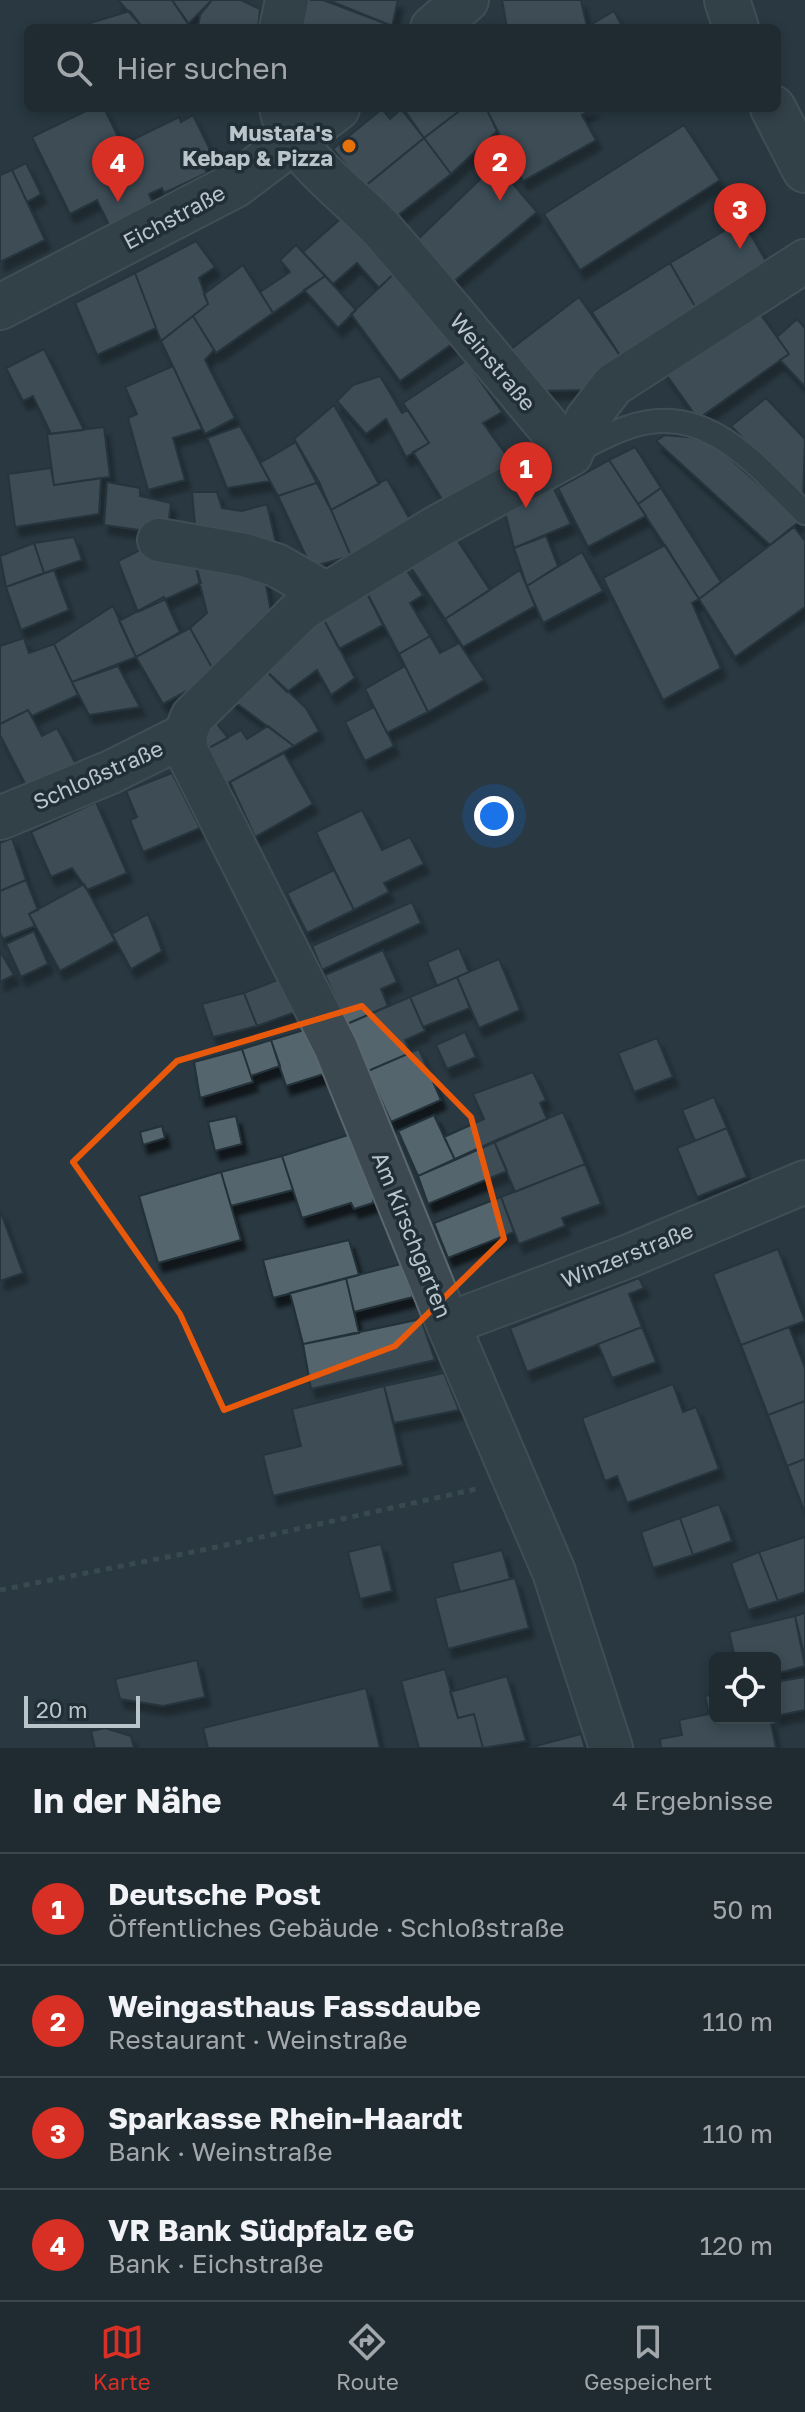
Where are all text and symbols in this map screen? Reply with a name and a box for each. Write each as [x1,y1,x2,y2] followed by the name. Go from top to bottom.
[24,24,781,112] search box
[52,46,96,90] icon: search
[116,50,288,86] text: Hier suchen
[182,119,333,171] place label: Mustafa's Kebap & Pizza
[474,135,526,201] pin: 2
[92,136,144,202] pin: 4
[340,137,358,155] marker: Mustafa's Kebap & Pizza
[118,178,229,255] street label: Eichstraße
[714,183,766,249] pin: 3
[445,307,542,416] street label: Weinstraße
[500,442,552,508] pin: 1
[29,734,167,815] street label: Schloßstraße
[474,796,514,836] your location
[367,1148,458,1322] street label: Am Kirschgarten
[557,1216,697,1293] street label: Winzerstraße
[709,1652,781,1724] map controls
[709,1652,781,1724] button: locate
[24,1692,140,1728] scale bar
[36,1696,87,1723] text: 20 m
[32,1780,222,1820] text: In der Nähe
[612,1785,773,1816] text: 4 Ergebnisse
[108,1876,321,1912] text: Deutsche Post
[51,1894,65,1925] text: 1
[712,1894,773,1925] text: 50 m
[108,1912,564,1943] text: Öffentliches Gebäude · Schloßstraße
[108,1988,481,2024] text: Weingasthaus Fassdaube
[50,2006,66,2037] text: 2
[702,2006,773,2037] text: 110 m
[108,2024,407,2055] text: Restaurant · Weinstraße
[108,2100,463,2136] text: Sparkasse Rhein-Haardt
[50,2118,66,2149] text: 3
[702,2118,773,2149] text: 110 m
[108,2136,332,2167] text: Bank · Weinstraße
[108,2212,415,2248] text: VR Bank Südpfalz eG
[50,2230,66,2261] text: 4
[700,2230,773,2261] text: 120 m
[108,2248,324,2279] text: Bank · Eichstraße
[93,2320,151,2395] tab: Karte
[336,2320,399,2395] tab: Route
[584,2320,712,2395] tab: Gespeichert

